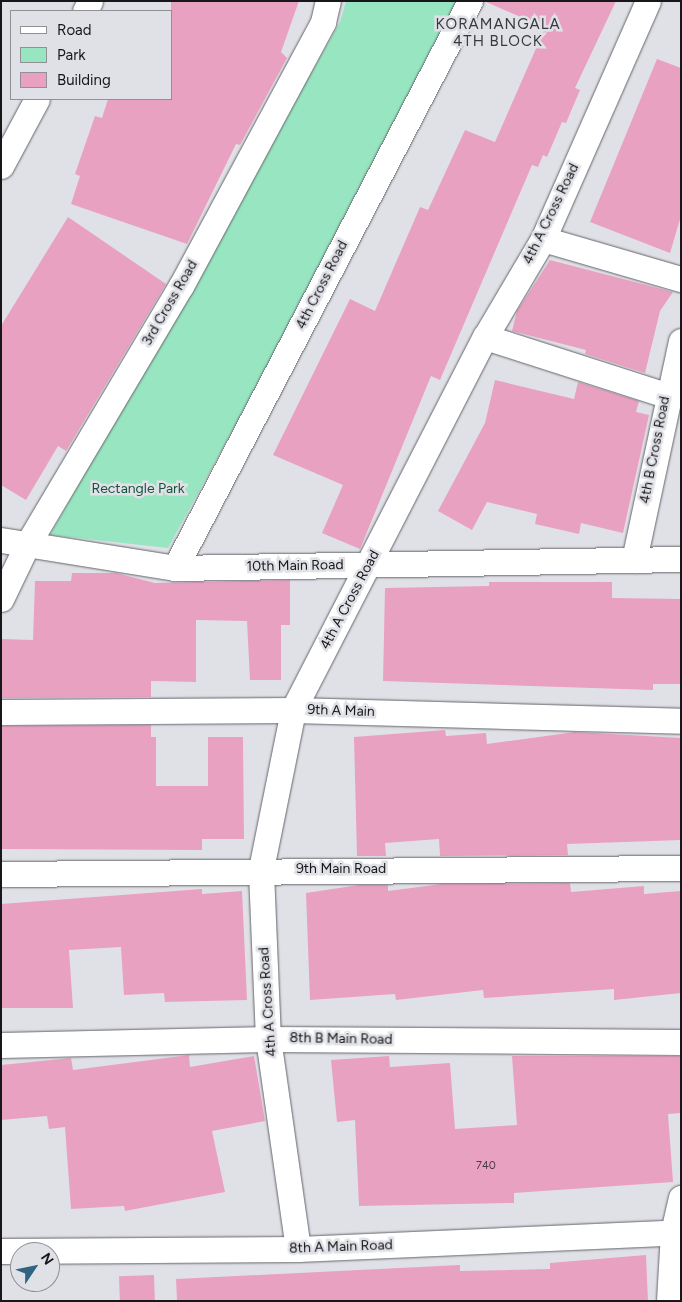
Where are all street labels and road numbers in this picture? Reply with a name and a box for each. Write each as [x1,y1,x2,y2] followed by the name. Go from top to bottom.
[519,161,583,267] street label: 4th A Cross Road
[293,238,351,332] street label: 4th Cross Road
[139,257,201,349] street label: 3rd Cross Road
[636,395,674,505] street label: 4th B Cross Road
[317,548,383,652] street label: 4th A Cross Road
[246,557,344,575] street label: 10th Main Road
[307,701,375,721] street label: 9th A Main
[296,861,386,877] street label: 9th Main Road
[256,947,280,1057] street label: 4th A Cross Road
[289,1030,393,1048] street label: 8th B Main Road
[289,1237,393,1257] street label: 8th A Main Road

